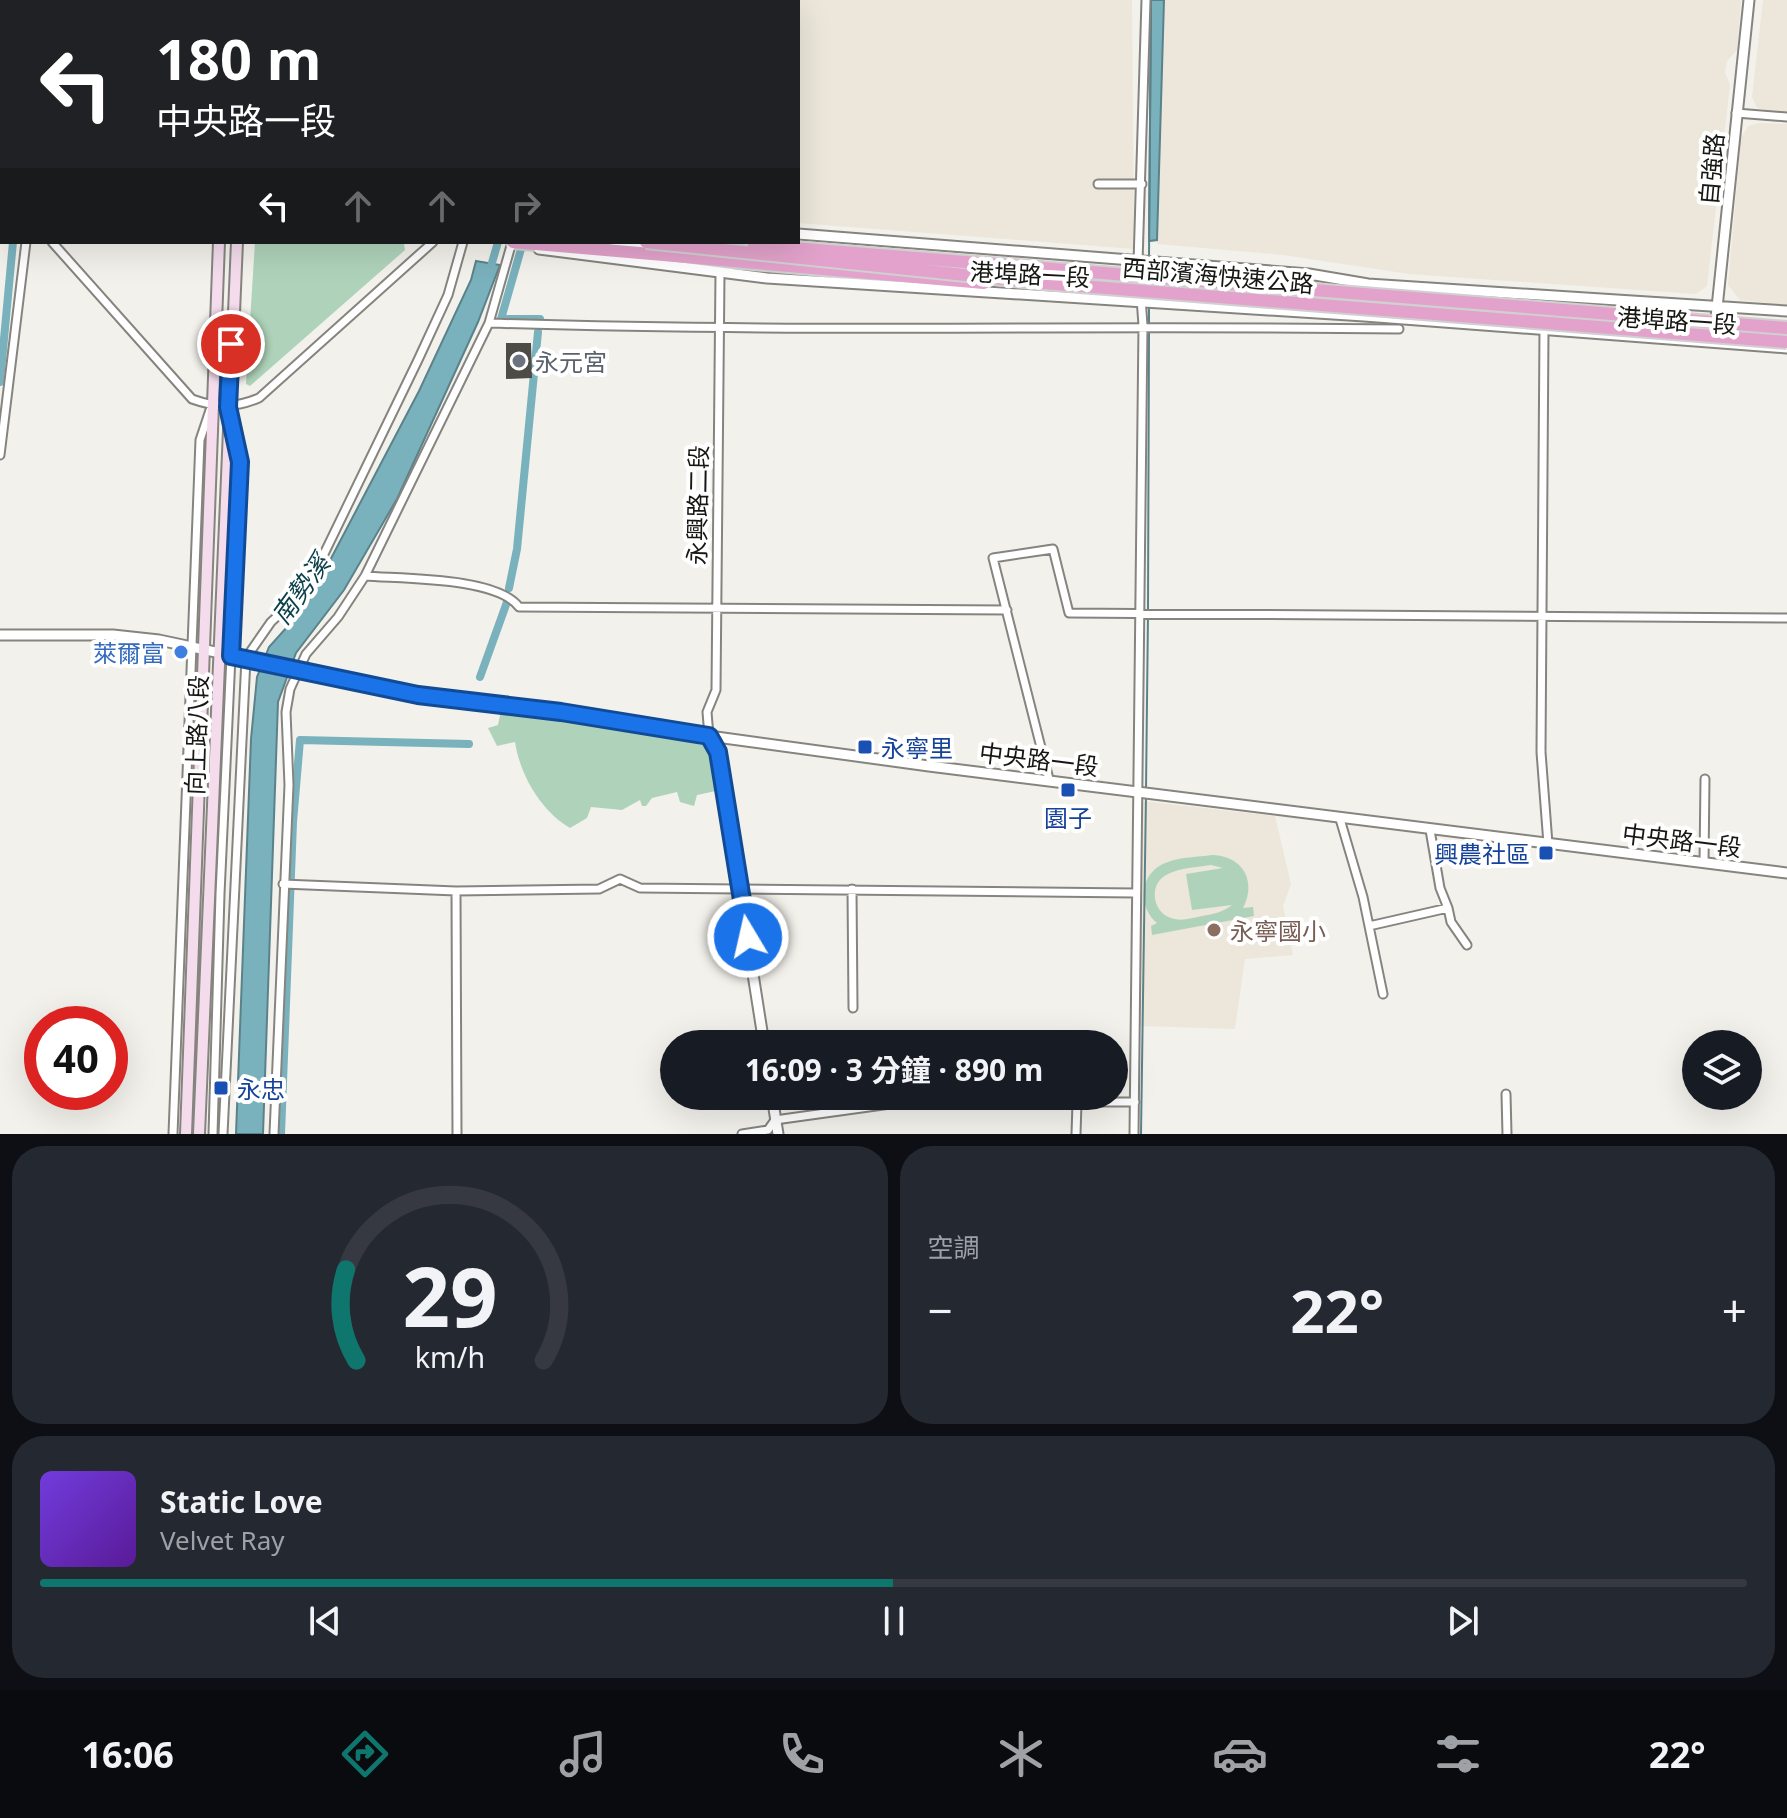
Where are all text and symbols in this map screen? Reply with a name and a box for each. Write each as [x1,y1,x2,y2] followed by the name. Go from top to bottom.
[156,20,321,96] text: 180 m
[24,32,128,136] icon: left
[156,96,336,145] text: 中央路一段
[1691,132,1731,206] street label: 自強路
[252,184,296,228] icon: left
[336,184,380,228] icon: ahead
[420,184,464,228] icon: ahead
[504,184,548,228] icon: right
[1121,250,1315,300] street label: 西部濱海快速公路
[969,254,1091,294] street label: 港埠路一段
[1616,299,1738,341] street label: 港埠路一段
[197,310,265,378] pin
[209,322,253,366] icon: arrive
[535,345,607,378] place label: 永元宮
[510,352,528,370] marker: 永元宮
[679,445,715,565] street label: 永興路二段
[263,544,340,631] water label: 南勢溪
[93,636,165,669] place label: 萊爾富
[172,643,190,661] marker: 萊爾富
[177,674,215,796] street label: 向上路八段
[881,731,953,764] place label: 永寧里
[977,735,1101,783] street label: 中央路一段
[856,738,874,756] marker: 永寧里
[1059,781,1077,799] marker: 園子
[1044,801,1092,834] place label: 園子
[1620,816,1744,864] street label: 中央路一段
[1434,837,1530,870] place label: 興農社區
[1537,844,1555,862] marker: 興農社區
[706,895,790,979] position arrow
[1230,914,1326,947] place label: 永寧國小
[1205,921,1223,939] marker: 永寧國小
[24,1006,128,1110] speed limit sign: 40
[1682,1030,1762,1110] map controls
[1682,1030,1762,1110] button: layers
[745,1049,1043,1090] text: 16:09 · 3 分鐘 · 890 m
[237,1072,285,1105] place label: 永忠
[212,1079,230,1097] marker: 永忠
[928,1229,980,1265] text: 空調
[402,1238,497,1351] text: 29
[1290,1269,1384,1351] text: 22°
[928,1280,953,1340] text: −
[1722,1280,1747,1340] text: +
[415,1337,485,1376] text: km/h
[160,1481,323,1522] text: Static Love
[160,1522,285,1558] text: Velvet Ray
[303,1599,347,1643] icon: previous
[872,1599,916,1643] icon: pause
[1441,1599,1485,1643] icon: next
[337,1726,393,1782] icon: directions
[555,1726,611,1782] icon: music
[774,1726,830,1782] icon: phone
[993,1726,1049,1782] icon: climate
[1212,1726,1268,1782] icon: car
[1430,1726,1486,1782] icon: filters
[81,1730,174,1779] text: 16:06
[1649,1730,1706,1779] text: 22°

